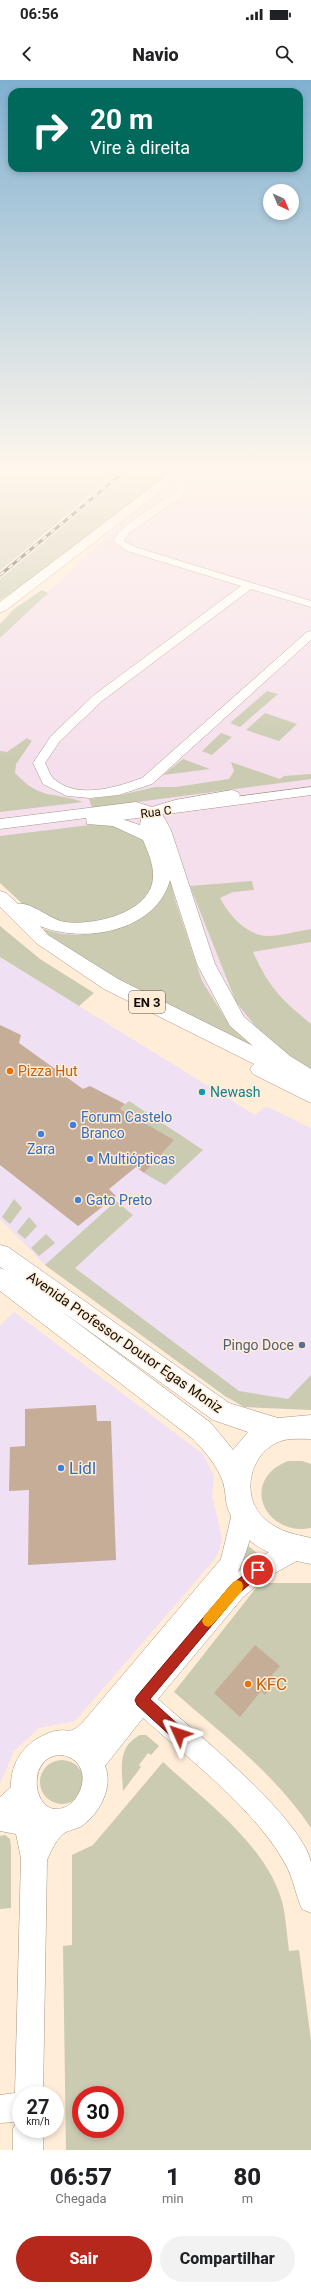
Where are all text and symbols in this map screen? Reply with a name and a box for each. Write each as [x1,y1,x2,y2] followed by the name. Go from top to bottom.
[20,5,59,23] text: 06:56
[16,43,38,65] icon: back
[273,43,295,65] icon: search
[132,44,179,65] text: Navio
[90,103,153,136] text: 20 m
[24,104,76,156] icon: right
[90,137,190,158] text: Vire à direita
[263,184,299,220] north arrow
[263,184,299,220] map controls
[140,803,173,821] street label: Rua C
[129,991,165,1013] road number: EN 3
[18,1063,78,1079] place label: Pizza Hut
[5,1066,15,1076] marker: Pizza Hut
[210,1084,260,1100] place label: Newash
[197,1087,207,1097] marker: Newash
[81,1109,172,1141] place label: Forum Castelo Branco
[68,1120,78,1130] marker: Forum Castelo Branco
[36,1129,46,1139] marker: Zara
[27,1141,55,1157] place label: Zara
[98,1151,175,1167] place label: Multiópticas
[85,1154,95,1164] marker: Multiópticas
[86,1192,152,1208] place label: Gato Preto
[73,1195,83,1205] marker: Gato Preto
[24,1268,226,1416] street label: Avenida Professor Doutor Egas Moniz
[223,1337,294,1353] place label: Pingo Doce
[297,1340,307,1350] marker: Pingo Doce
[69,1458,96,1478] place label: Lidl
[56,1463,66,1473] marker: Lidl
[241,1553,275,1587] pin
[247,1559,269,1581] icon: arrive
[256,1674,287,1694] place label: KFC
[243,1679,253,1689] marker: KFC
[158,1713,200,1755] position arrow
[72,2086,124,2138] speed limit sign: 30
[27,2095,49,2119] text: 27
[26,2116,50,2127] text: km/h
[50,2163,112,2191] text: 06:57
[166,2163,180,2191] text: 1
[233,2163,261,2191] text: 80
[55,2191,107,2206] text: Chegada
[162,2191,184,2206] text: min
[242,2191,253,2206] text: m
[16,2236,152,2282] button: Sair
[160,2236,295,2282] button: Compartilhar

